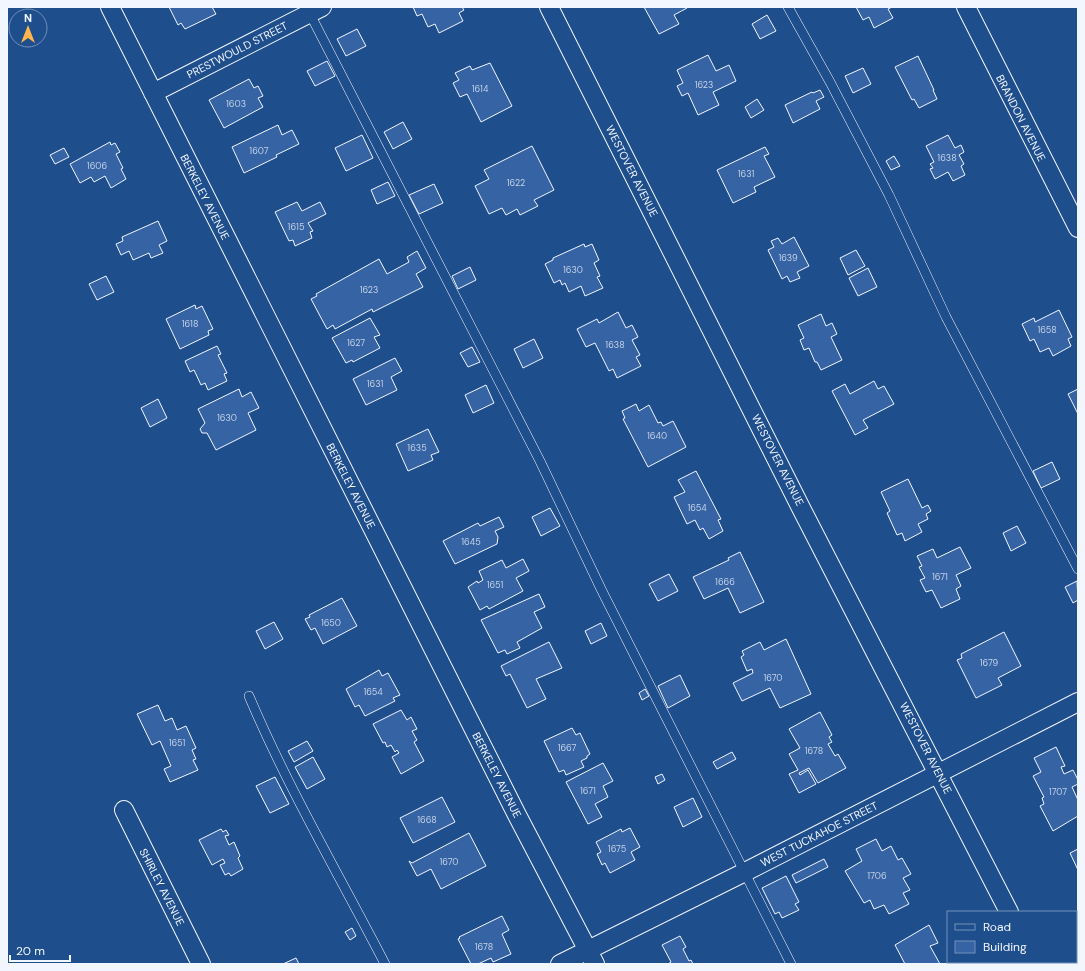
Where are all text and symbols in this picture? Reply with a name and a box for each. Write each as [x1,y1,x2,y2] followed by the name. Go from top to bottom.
[8,8,48,48] north arrow
[24,11,32,25] text: N
[184,18,290,82] street label: PRESTWOULD STREET
[993,72,1049,164] street label: BRANDON AVENUE
[695,79,713,91] house number: 1623
[472,83,489,95] house number: 1614
[226,98,246,110] house number: 1603
[603,123,661,219] street label: WESTOVER AVENUE
[249,145,269,157] house number: 1607
[177,152,233,242] street label: BERKELEY AVENUE
[937,152,957,164] house number: 1638
[87,160,107,172] house number: 1606
[738,168,754,180] house number: 1631
[507,177,525,189] house number: 1622
[288,221,304,233] house number: 1615
[778,252,798,264] house number: 1639
[563,264,583,276] house number: 1630
[360,284,378,296] house number: 1623
[182,318,198,330] house number: 1618
[1037,324,1057,336] house number: 1658
[347,337,365,349] house number: 1627
[605,339,625,351] house number: 1638
[367,378,383,390] house number: 1631
[217,412,237,424] house number: 1630
[749,412,807,508] street label: WESTOVER AVENUE
[647,430,667,442] house number: 1640
[323,441,379,531] street label: BERKELEY AVENUE
[407,442,427,454] house number: 1635
[687,502,707,514] house number: 1654
[461,536,481,548] house number: 1645
[932,571,948,583] house number: 1671
[715,576,735,588] house number: 1666
[487,579,503,591] house number: 1651
[321,617,341,629] house number: 1650
[980,657,999,669] house number: 1679
[763,672,783,684] house number: 1670
[363,686,383,698] house number: 1654
[897,700,955,796] street label: WESTOVER AVENUE
[469,730,525,820] street label: BERKELEY AVENUE
[169,737,185,749] house number: 1651
[558,742,577,754] house number: 1667
[805,745,823,757] house number: 1678
[580,785,596,797] house number: 1671
[1049,786,1067,798] house number: 1707
[758,798,880,870] street label: WEST TUCKAHOE STREET
[417,814,437,826] house number: 1668
[608,843,626,855] house number: 1675
[136,846,188,928] street label: SHIRLEY AVENUE
[439,856,459,868] house number: 1670
[867,870,887,882] house number: 1706
[947,911,1077,963] legend
[983,919,1011,935] text: Road
[10,937,70,963] scale bar
[983,939,1027,955] text: Building
[475,941,493,953] house number: 1678
[16,943,45,959] text: 20 m

